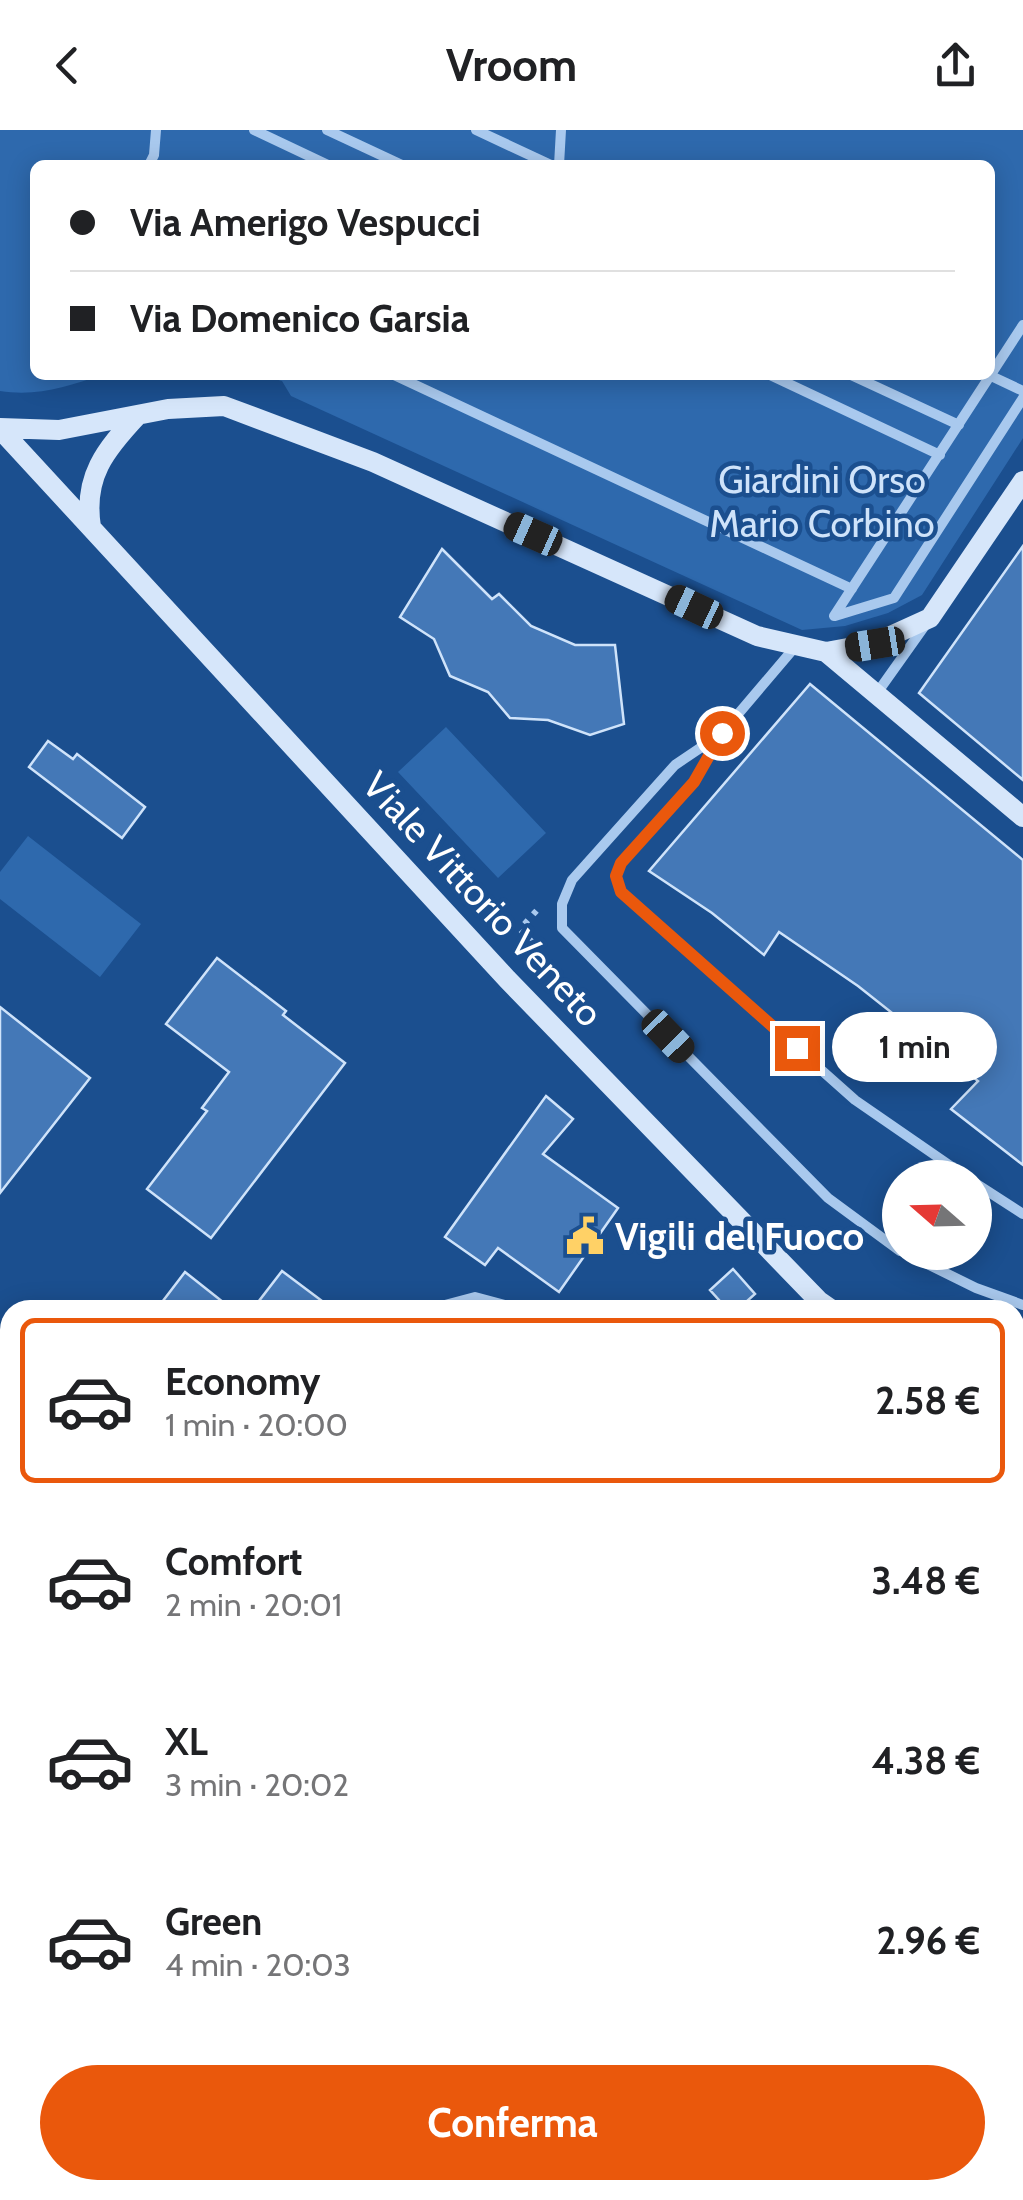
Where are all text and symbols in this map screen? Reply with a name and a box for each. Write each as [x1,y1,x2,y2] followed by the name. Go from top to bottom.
[40,38,95,93] icon: back
[446,38,577,92] text: Vroom
[928,38,983,93] icon: share
[130,199,481,246] text: Via Amerigo Vespucci
[130,295,470,342] text: Via Domenico Garsia
[709,456,935,547] park label: Giardini Orso Mario Corbino
[499,508,567,560] car
[660,581,728,633] car
[843,624,907,664] car
[700,711,745,756] route start
[353,762,613,1036] street label: Viale Vittorio Veneto
[636,1004,700,1068] car
[832,1013,997,1083] callout: 1 min
[775,1026,820,1071] route end
[878,1027,951,1066] text: 1 min
[882,1160,992,1270] north arrow
[882,1160,992,1270] map controls
[615,1213,864,1260] place label: Vigili del Fuoco
[564,1215,606,1257] public building icon: Vigili del Fuoco
[45,1356,135,1446] icon: car
[165,1358,320,1405] text: Economy
[875,1377,980,1424] text: 2.58 €
[165,1405,348,1444] text: 1 min · 20:00
[45,1536,135,1626] icon: car
[165,1538,302,1585] text: Comfort
[872,1557,980,1604] text: 3.48 €
[165,1585,342,1624] text: 2 min · 20:01
[45,1716,135,1806] icon: car
[165,1718,208,1765] text: XL
[872,1737,980,1784] text: 4.38 €
[165,1765,349,1804] text: 3 min · 20:02
[45,1896,135,1986] icon: car
[165,1898,262,1945] text: Green
[876,1917,980,1964] text: 2.96 €
[165,1945,351,1984] text: 4 min · 20:03
[40,2065,985,2180] button: Conferma

